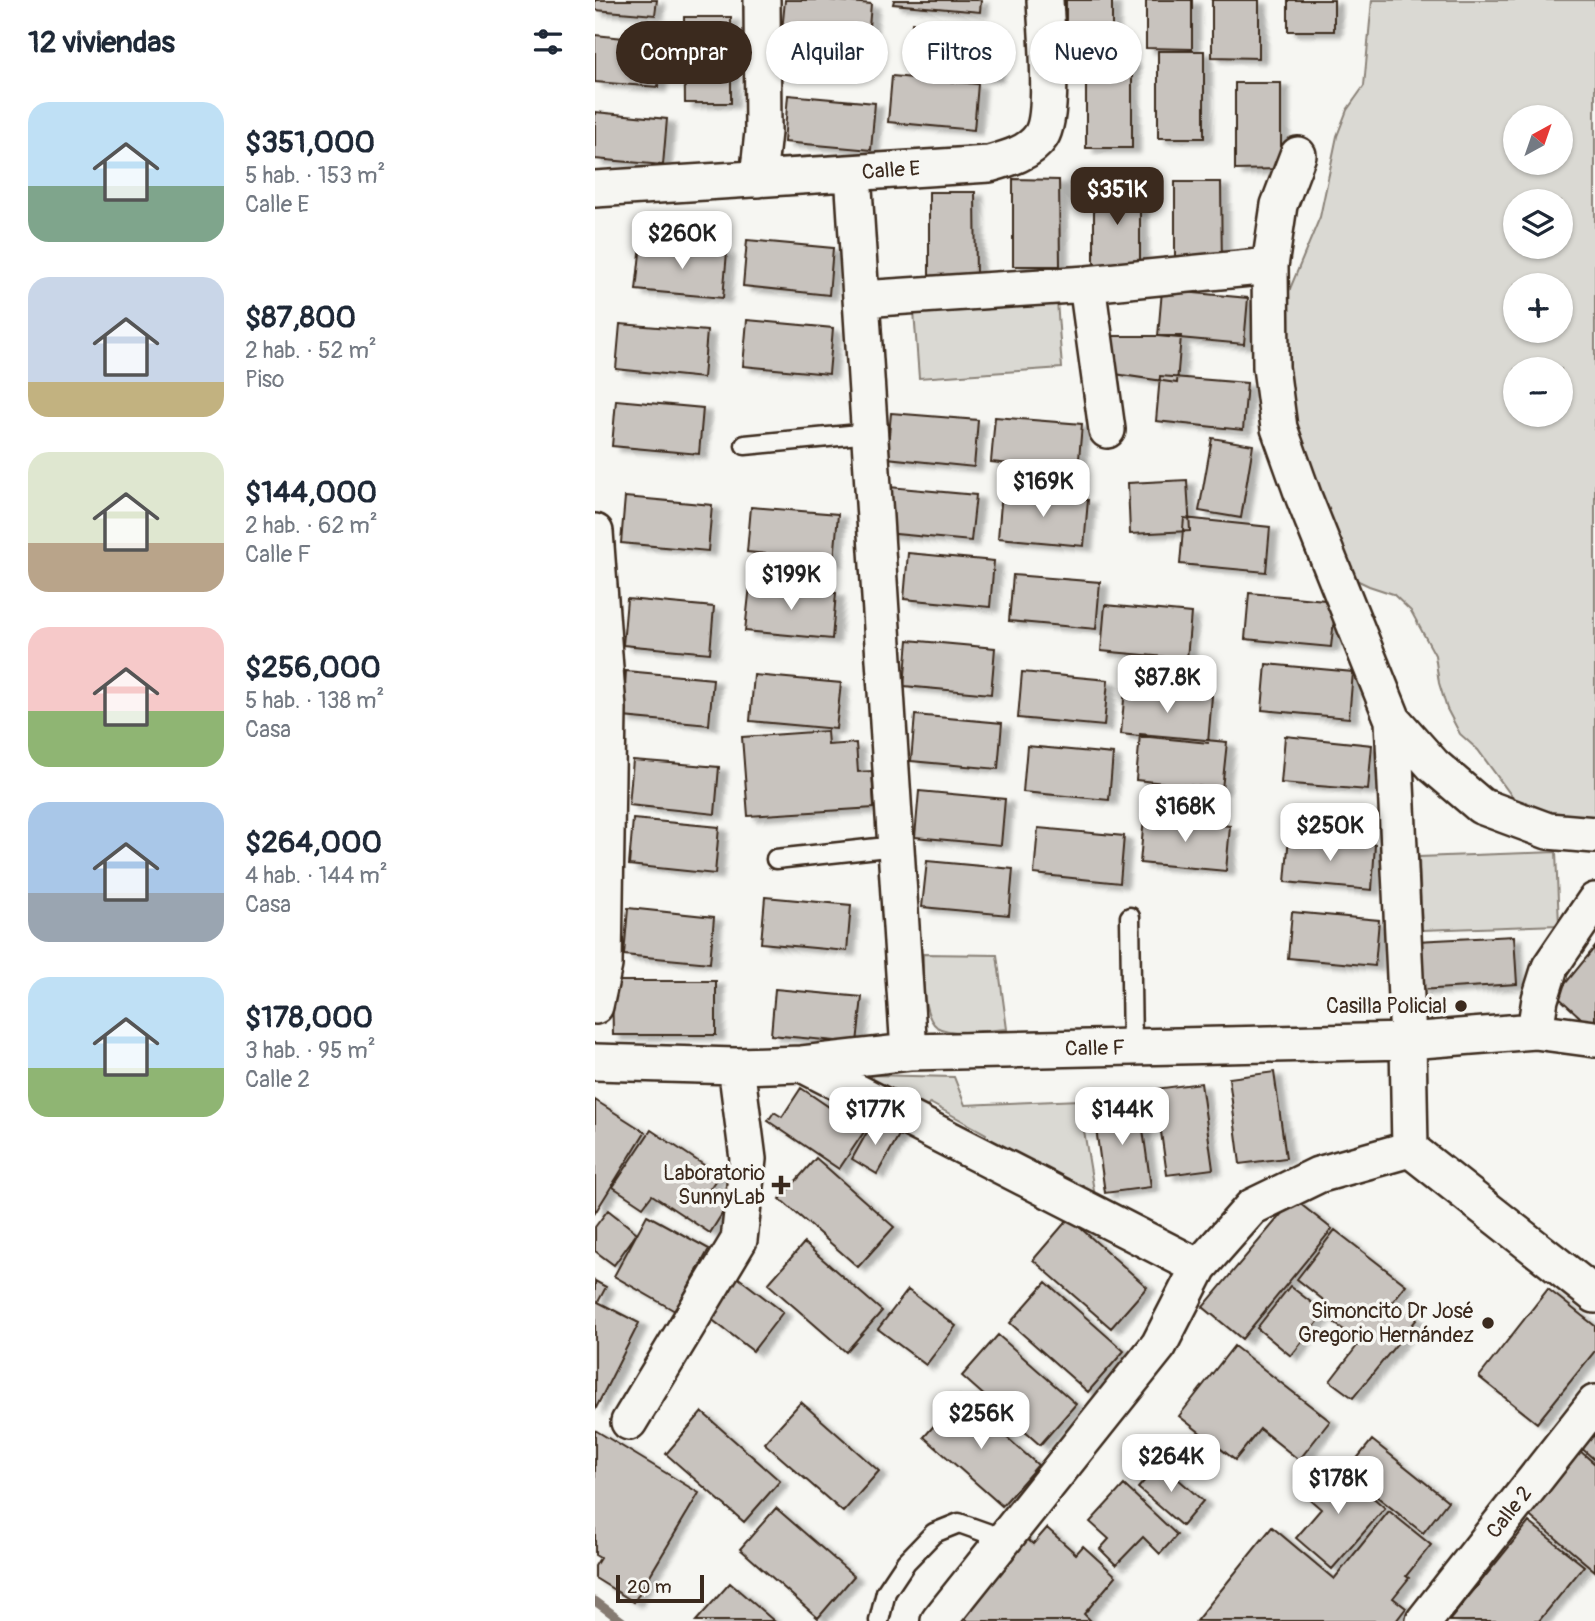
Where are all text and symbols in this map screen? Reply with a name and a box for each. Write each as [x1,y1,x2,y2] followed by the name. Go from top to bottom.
[616,21,752,84] chip: Comprar
[766,21,888,84] chip: Alquilar
[902,21,1016,84] chip: Filtros
[1030,21,1142,84] chip: Nuevo
[529,23,567,61] icon: filters
[28,24,175,61] text: 12 viviendas
[1503,105,1573,175] north arrow
[1503,105,1573,427] map controls
[245,124,375,161] text: $351,000
[84,130,168,214] icon: home
[861,155,921,186] street label: Calle E
[245,161,385,190] text: 5 hab. · 153 m²
[1068,168,1166,227] pin: $351K
[1087,175,1147,204] text: $351K
[1503,189,1573,259] button: layers
[245,190,309,219] text: Calle E
[633,212,731,271] pin: $260K
[648,219,716,248] text: $260K
[1503,273,1573,343] button: +
[245,299,356,336] text: $87,800
[84,305,168,389] icon: home
[245,336,377,365] text: 2 hab. · 52 m²
[1503,357,1573,427] button: −
[245,365,284,394] text: Piso
[994,460,1092,519] pin: $169K
[1013,467,1073,496] text: $169K
[245,474,377,511] text: $144,000
[84,480,168,564] icon: home
[245,511,378,540] text: 2 hab. · 62 m²
[245,540,311,569] text: Calle F
[742,552,840,612] pin: $199K
[761,560,821,589] text: $199K
[245,649,381,686] text: $256,000
[84,655,168,739] icon: home
[1110,656,1224,715] pin: $87.8K
[1134,663,1200,692] text: $87.8K
[245,686,384,715] text: 5 hab. · 138 m²
[245,715,291,744] text: Casa
[1136,784,1234,844] pin: $168K
[1155,792,1215,821] text: $168K
[1281,804,1379,863] pin: $250K
[1296,811,1364,840] text: $250K
[245,824,382,861] text: $264,000
[84,830,168,914] icon: home
[245,861,388,890] text: 4 hab. · 144 m²
[245,890,291,919] text: Casa
[1326,993,1447,1020] place label: Casilla Policial
[1453,998,1469,1014] marker: Casilla Policial
[245,999,373,1036] text: $178,000
[84,1005,168,1089] icon: home
[1065,1034,1125,1063] street label: Calle F
[245,1036,376,1065] text: 3 hab. · 95 m²
[245,1065,310,1094] text: Calle 2
[826,1088,924,1147] pin: $177K
[1073,1088,1171,1147] pin: $144K
[845,1095,905,1124] text: $177K
[1091,1095,1153,1124] text: $144K
[663,1160,765,1211] place label: Laboratorio SunnyLab
[771,1175,791,1195] marker: Laboratorio SunnyLab
[1298,1298,1474,1349] place label: Simoncito Dr José Gregorio Hernández
[1480,1315,1496,1331] marker: Simoncito Dr José Gregorio Hernández
[932,1392,1030,1451] pin: $256K
[948,1399,1014,1428] text: $256K
[1122,1434,1220,1494] pin: $264K
[1138,1442,1204,1471] text: $264K
[1289,1456,1387,1516] pin: $178K
[1308,1464,1368,1493] text: $178K
[1480,1481,1538,1544] street label: Calle 2
[616,1572,703,1604] scale bar
[627,1575,672,1599] text: 20 m

